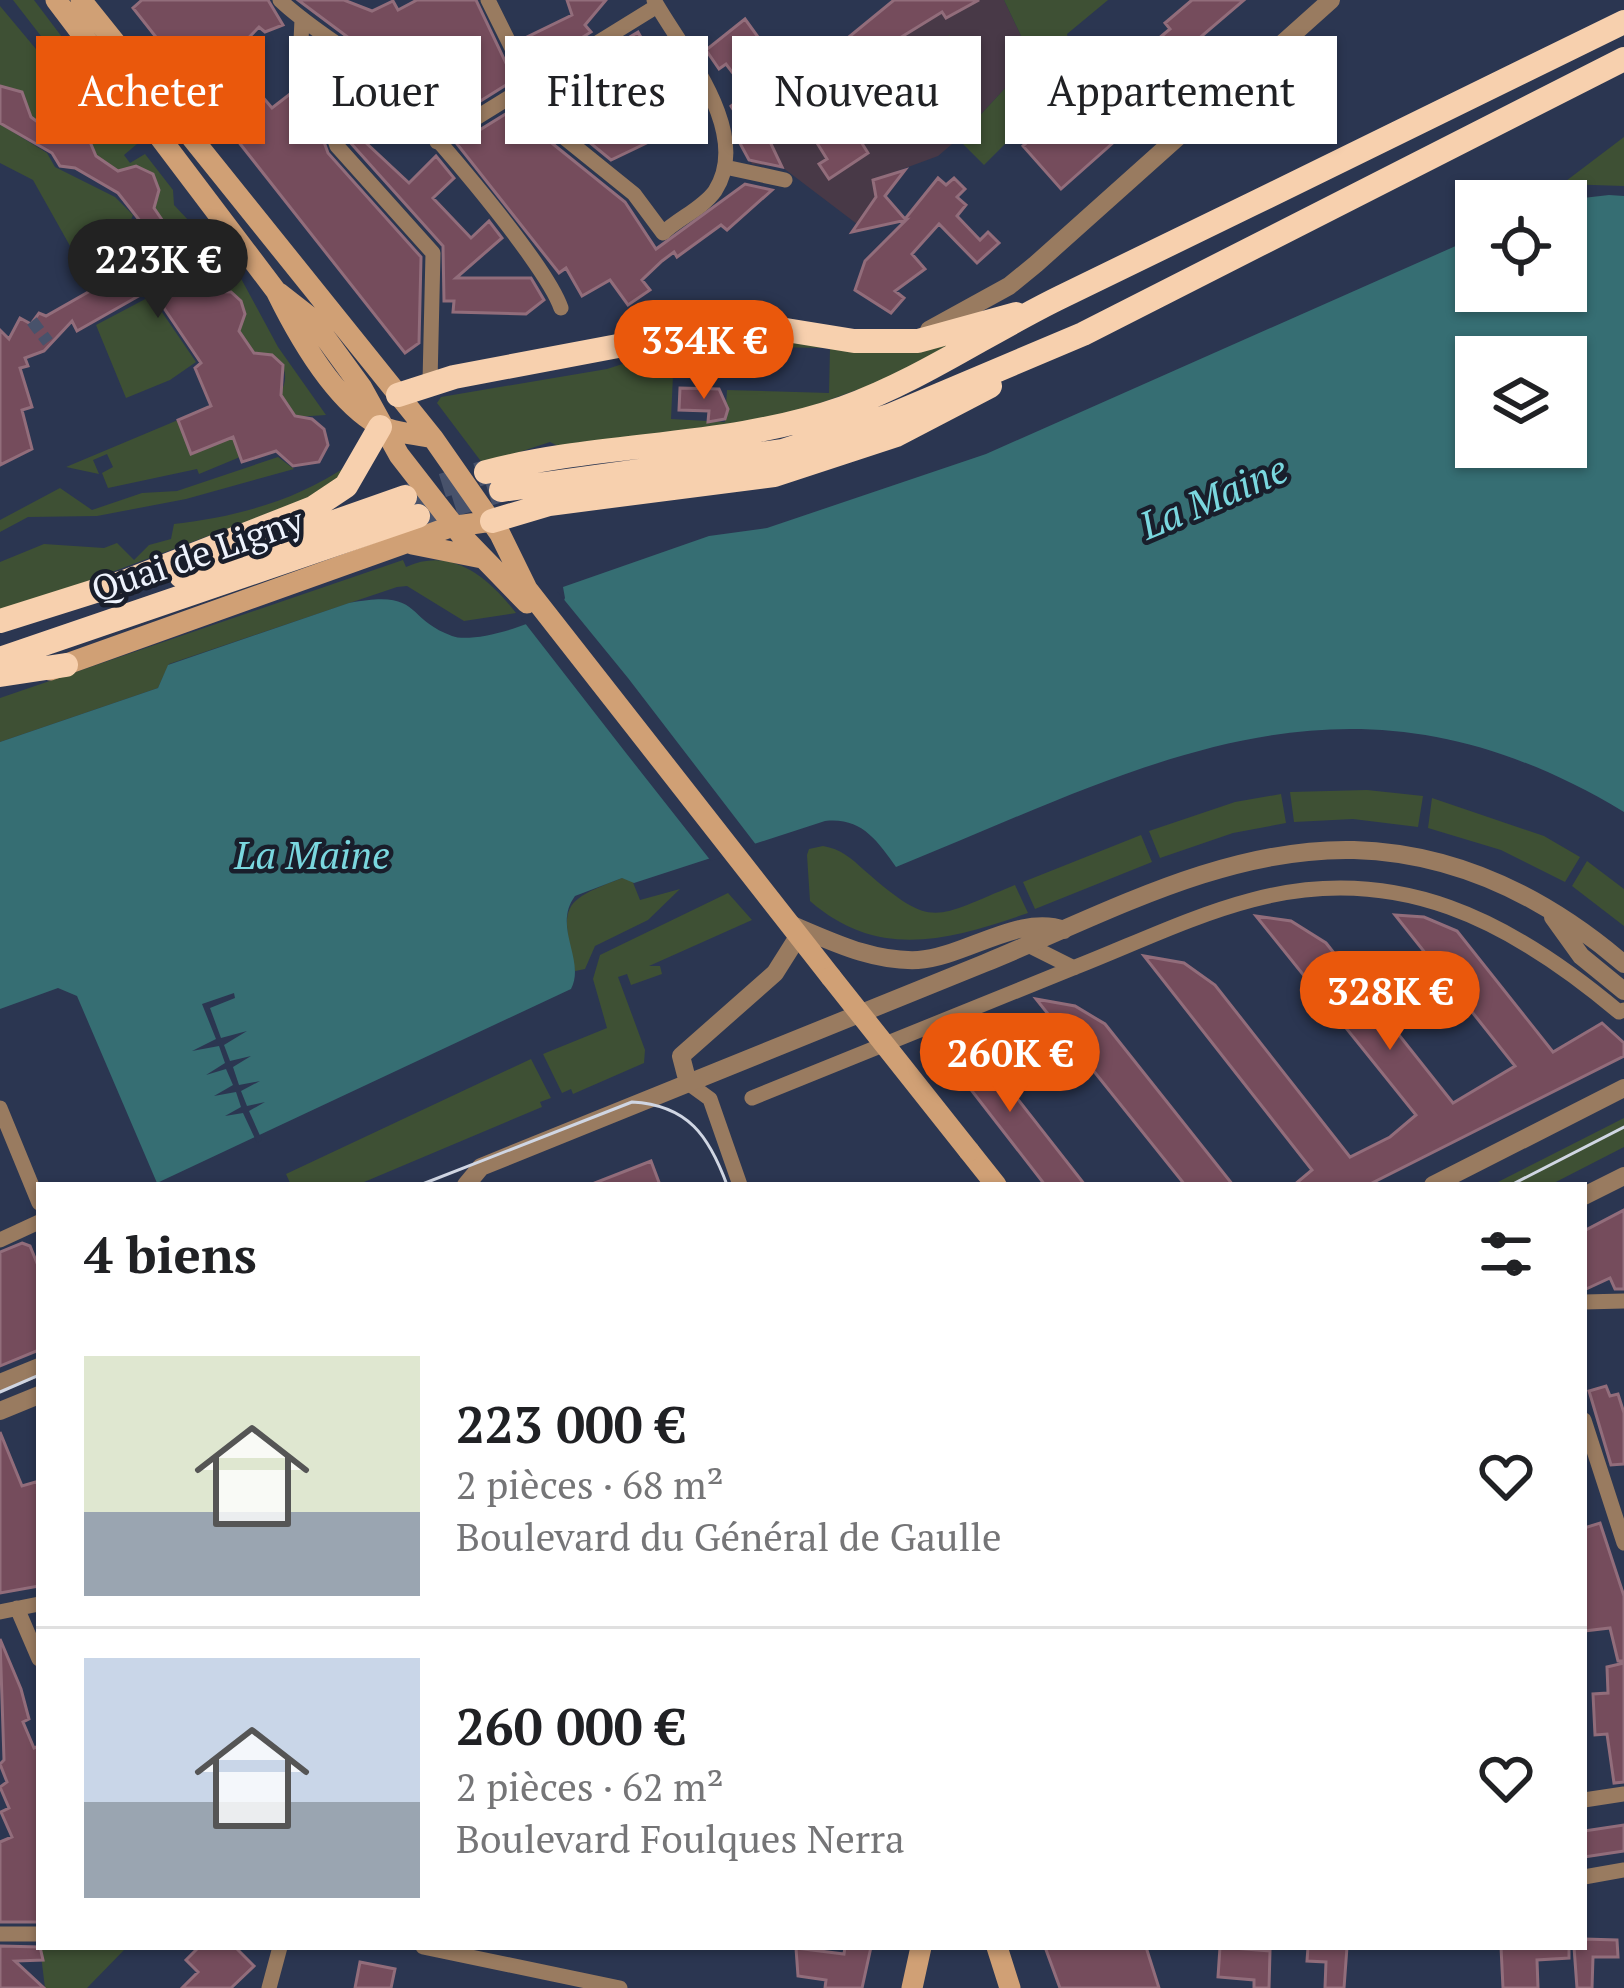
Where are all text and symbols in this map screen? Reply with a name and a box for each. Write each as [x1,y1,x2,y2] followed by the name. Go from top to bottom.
[36,36,265,144] chip: Acheter
[289,36,481,144] chip: Louer
[505,36,708,144] chip: Filtres
[732,36,981,144] chip: Nouveau
[1005,36,1337,144] chip: Appartement
[1455,180,1587,468] map controls
[1455,180,1587,312] button: locate
[60,219,256,321] pin: 223K €
[95,232,221,284] text: 223K €
[606,300,802,402] pin: 334K €
[641,313,767,365] text: 334K €
[1455,336,1587,468] button: layers
[1130,442,1295,551] water label: La Maine
[85,496,310,612] street label: Quai de Ligny
[233,828,390,880] water label: La Maine
[1292,951,1488,1053] pin: 328K €
[1327,964,1453,1016] text: 328K €
[912,1013,1108,1115] pin: 260K €
[947,1026,1073,1078] text: 260K €
[84,1220,257,1288] text: 4 biens
[1473,1221,1539,1287] icon: filters
[456,1390,685,1458] text: 223 000 €
[180,1404,324,1548] icon: home
[1473,1443,1539,1509] icon: heart
[456,1458,724,1510] text: 2 pièces · 68 m²
[456,1510,1002,1562] text: Boulevard du Général de Gaulle
[456,1692,685,1760] text: 260 000 €
[180,1706,324,1850] icon: home
[1473,1745,1539,1811] icon: heart
[456,1760,724,1812] text: 2 pièces · 62 m²
[456,1812,905,1864] text: Boulevard Foulques Nerra

